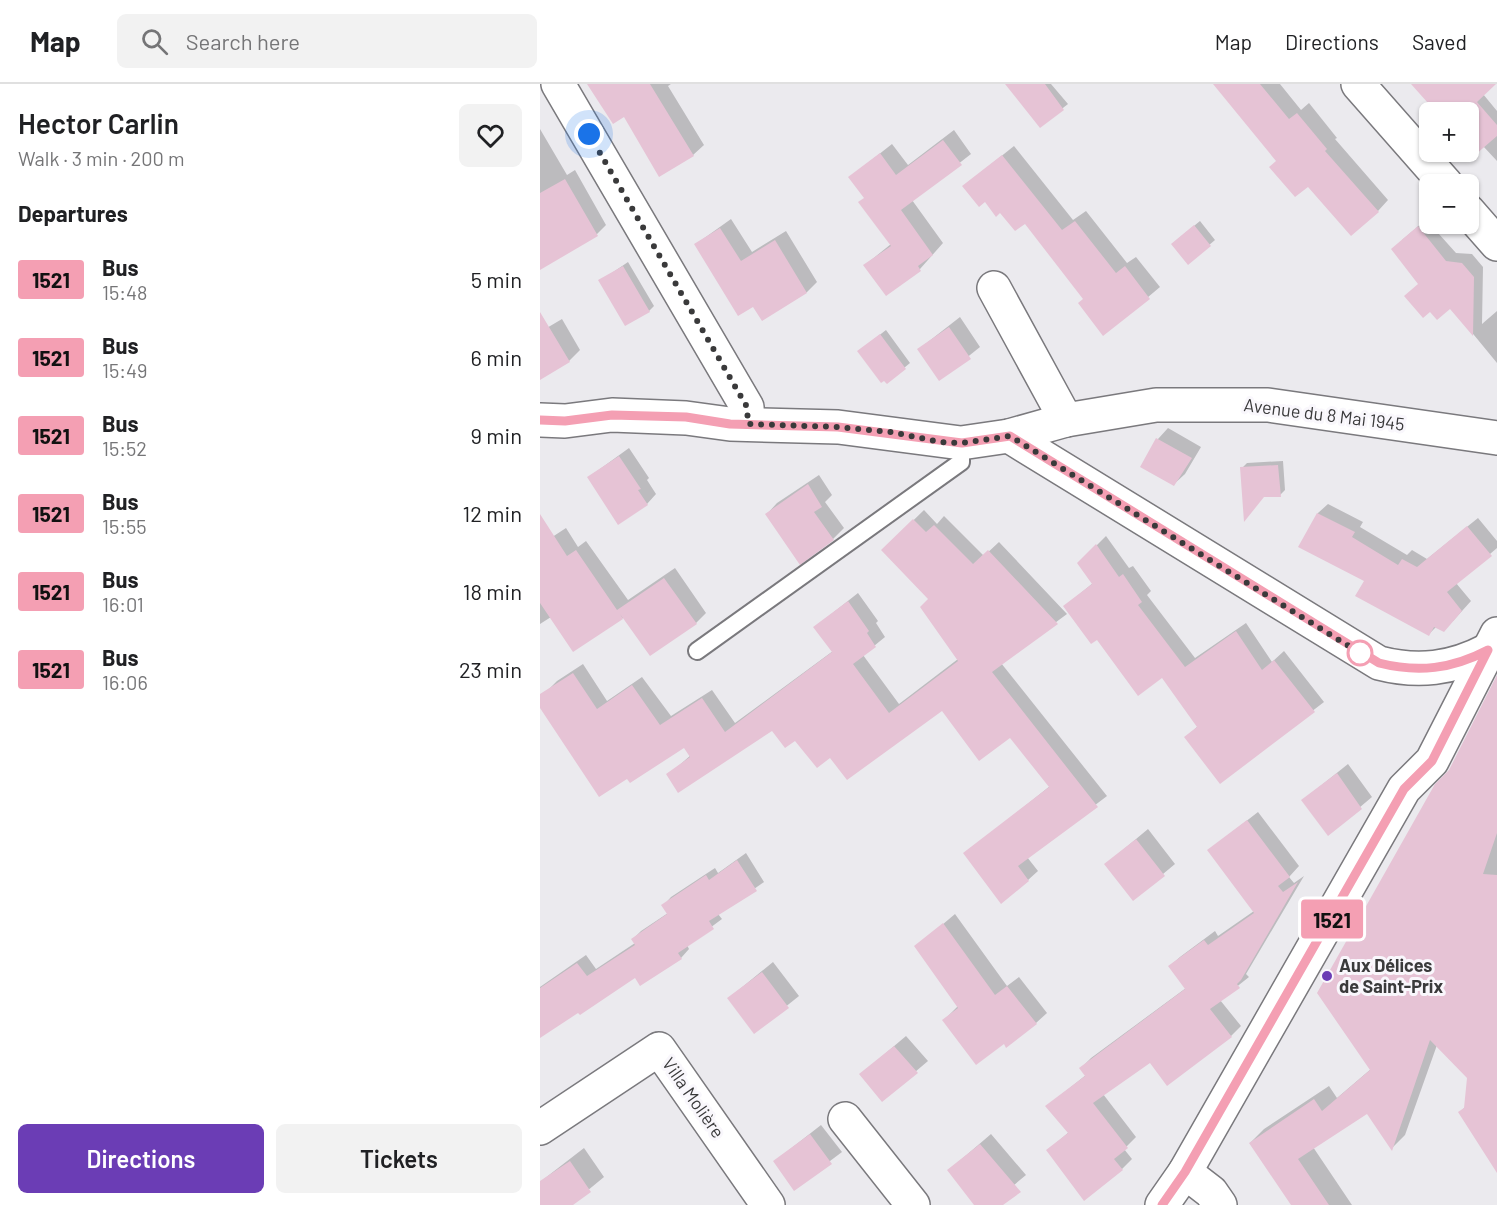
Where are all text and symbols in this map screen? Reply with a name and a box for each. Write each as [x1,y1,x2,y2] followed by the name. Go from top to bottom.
[117,14,537,68] search box
[30,24,81,58] text: Map
[138,25,171,58] icon: search
[186,28,300,54] text: Search here
[1215,29,1252,54] text: Map
[1285,29,1379,54] text: Directions
[1412,29,1467,54] text: Saved
[1419,102,1479,234] map controls
[1419,102,1479,162] button: +
[459,104,522,167] button: heart
[18,106,179,140] text: Hector Carlin
[574,119,604,149] your location
[18,146,184,170] text: Walk · 3 min · 200 m
[1419,174,1479,234] button: −
[18,200,128,226] text: Departures
[102,254,139,280] text: Bus
[471,266,522,292] text: 5 min
[32,267,70,292] text: 1521
[102,280,148,304] text: 15:48
[102,332,139,358] text: Bus
[471,344,522,370] text: 6 min
[32,345,70,370] text: 1521
[102,358,148,382] text: 15:49
[1242,393,1406,435] street label: Avenue du 8 Mai 1945
[102,410,139,436] text: Bus
[470,422,522,448] text: 9 min
[32,423,70,448] text: 1521
[102,436,147,460] text: 15:52
[102,488,139,514] text: Bus
[462,500,522,526] text: 12 min
[32,501,70,526] text: 1521
[102,514,147,538] text: 15:55
[102,566,139,592] text: Bus
[463,578,522,604] text: 18 min
[32,579,70,604] text: 1521
[102,592,144,616] text: 16:01
[1347,640,1373,666] unlabelled marker
[102,644,139,670] text: Bus
[459,656,522,682] text: 23 min
[32,657,70,682] text: 1521
[102,670,148,694] text: 16:06
[1290,900,1374,938] line badge: 1521
[1313,907,1351,932] text: 1521
[1339,954,1443,997] place label: Aux Délices de Saint-Prix
[1320,969,1334,983] marker: Aux Délices de Saint-Prix
[658,1053,730,1142] street label: Villa Molière
[18,1124,264,1193] button: Directions
[276,1124,522,1193] button: Tickets

